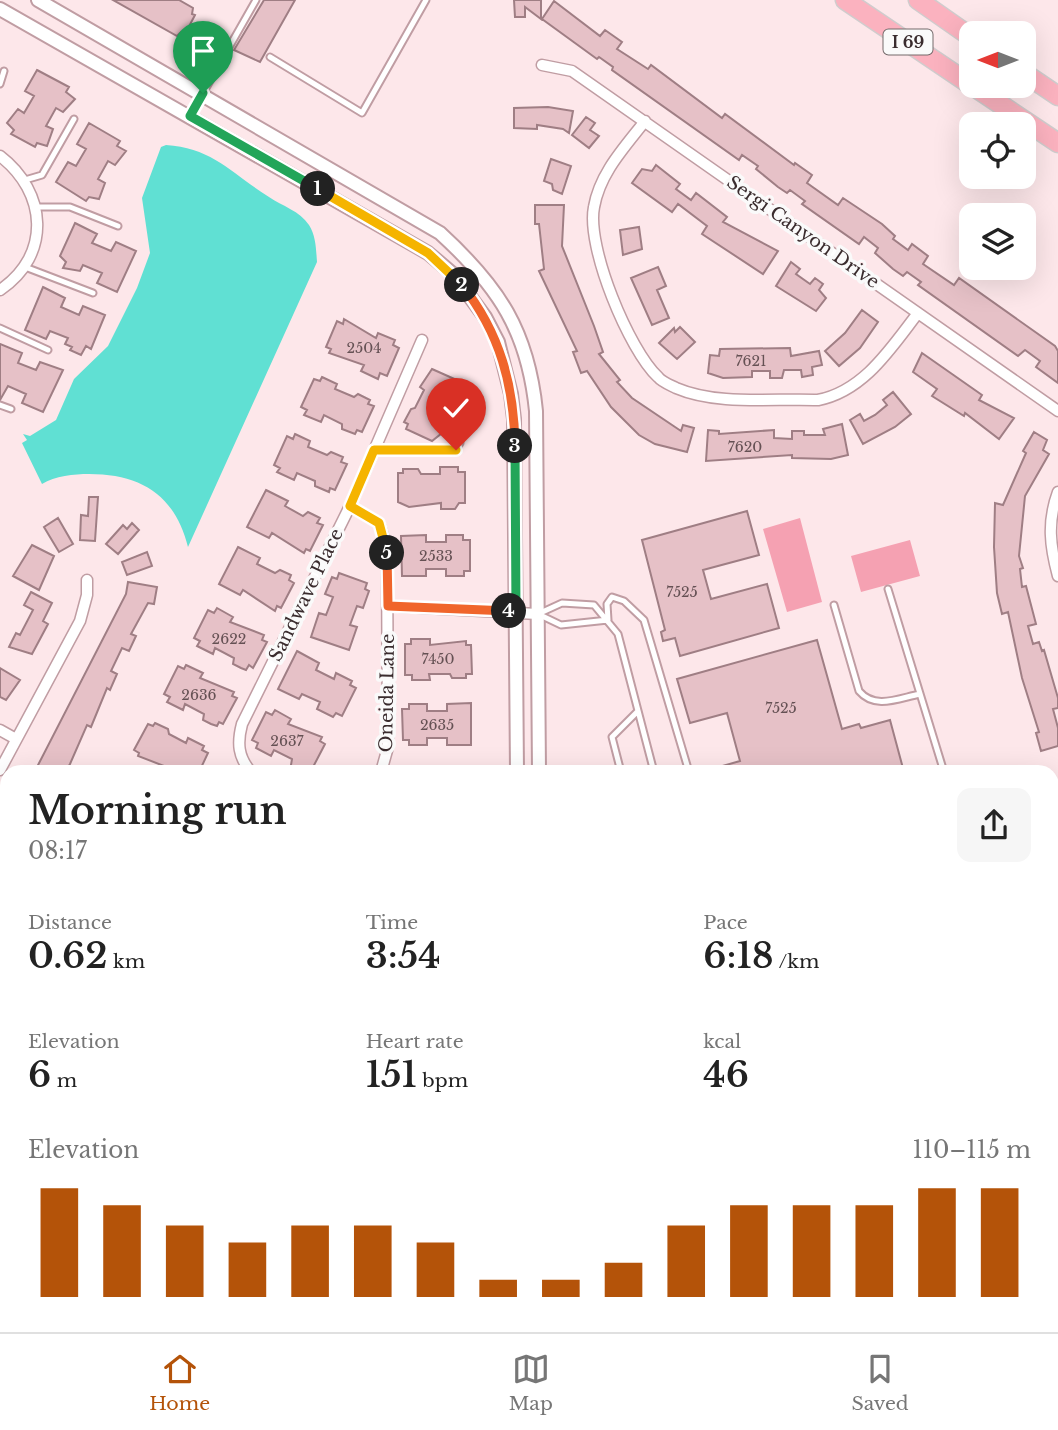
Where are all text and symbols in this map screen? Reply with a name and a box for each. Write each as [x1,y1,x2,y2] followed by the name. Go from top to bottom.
[173,21,233,93] pin
[959,21,1036,98] north arrow
[959,21,1036,280] map controls
[884,30,932,54] road number: I 69
[184,32,222,70] icon: arrive
[959,112,1036,189] button: locate
[723,171,883,293] street label: Sergi Canyon Drive
[300,172,336,206] pin: 1
[313,177,322,200] text: 1
[959,203,1036,280] button: layers
[444,268,480,302] pin: 2
[455,273,468,296] text: 2
[347,339,381,357] house number: 2504
[736,352,766,370] house number: 7621
[426,378,486,450] pin
[437,389,475,427] icon: check
[498,428,532,464] pin: 3
[508,434,521,457] text: 3
[728,438,762,456] house number: 7620
[264,525,348,665] street label: Sandwave Place
[370,536,404,570] pin: 5
[381,541,392,564] text: 5
[419,547,453,565] house number: 2533
[666,583,698,601] house number: 7525
[491,594,526,628] pin: 4
[502,599,515,622] text: 4
[212,630,246,648] house number: 2622
[375,633,399,753] street label: Oneida Lane
[422,650,454,668] house number: 7450
[181,686,217,704] house number: 2636
[765,699,797,717] house number: 7525
[420,716,454,734] house number: 2635
[270,732,305,750] house number: 2637
[28,787,287,834] text: Morning run
[957,788,1031,862] button: share
[28,837,87,865] text: 08:17
[28,911,112,934] text: Distance
[366,911,418,934] text: Time
[703,911,748,934] text: Pace
[28,934,108,977] text: 0.62
[366,934,441,977] text: 3:54
[703,934,774,977] text: 6:18
[108,950,145,973] text: km
[774,950,819,973] text: /km
[28,1030,120,1053] text: Elevation
[366,1030,464,1053] text: Heart rate
[703,1030,741,1053] text: kcal
[28,1053,51,1096] text: 6
[366,1053,417,1096] text: 151
[703,1053,749,1096] text: 46
[51,1069,77,1092] text: m
[417,1069,468,1092] text: bpm
[28,1136,139,1164] text: Elevation
[913,1136,1031,1164] text: 110–115 m
[149,1350,210,1415] tab: Home
[509,1350,553,1415] tab: Map
[851,1350,909,1415] tab: Saved

